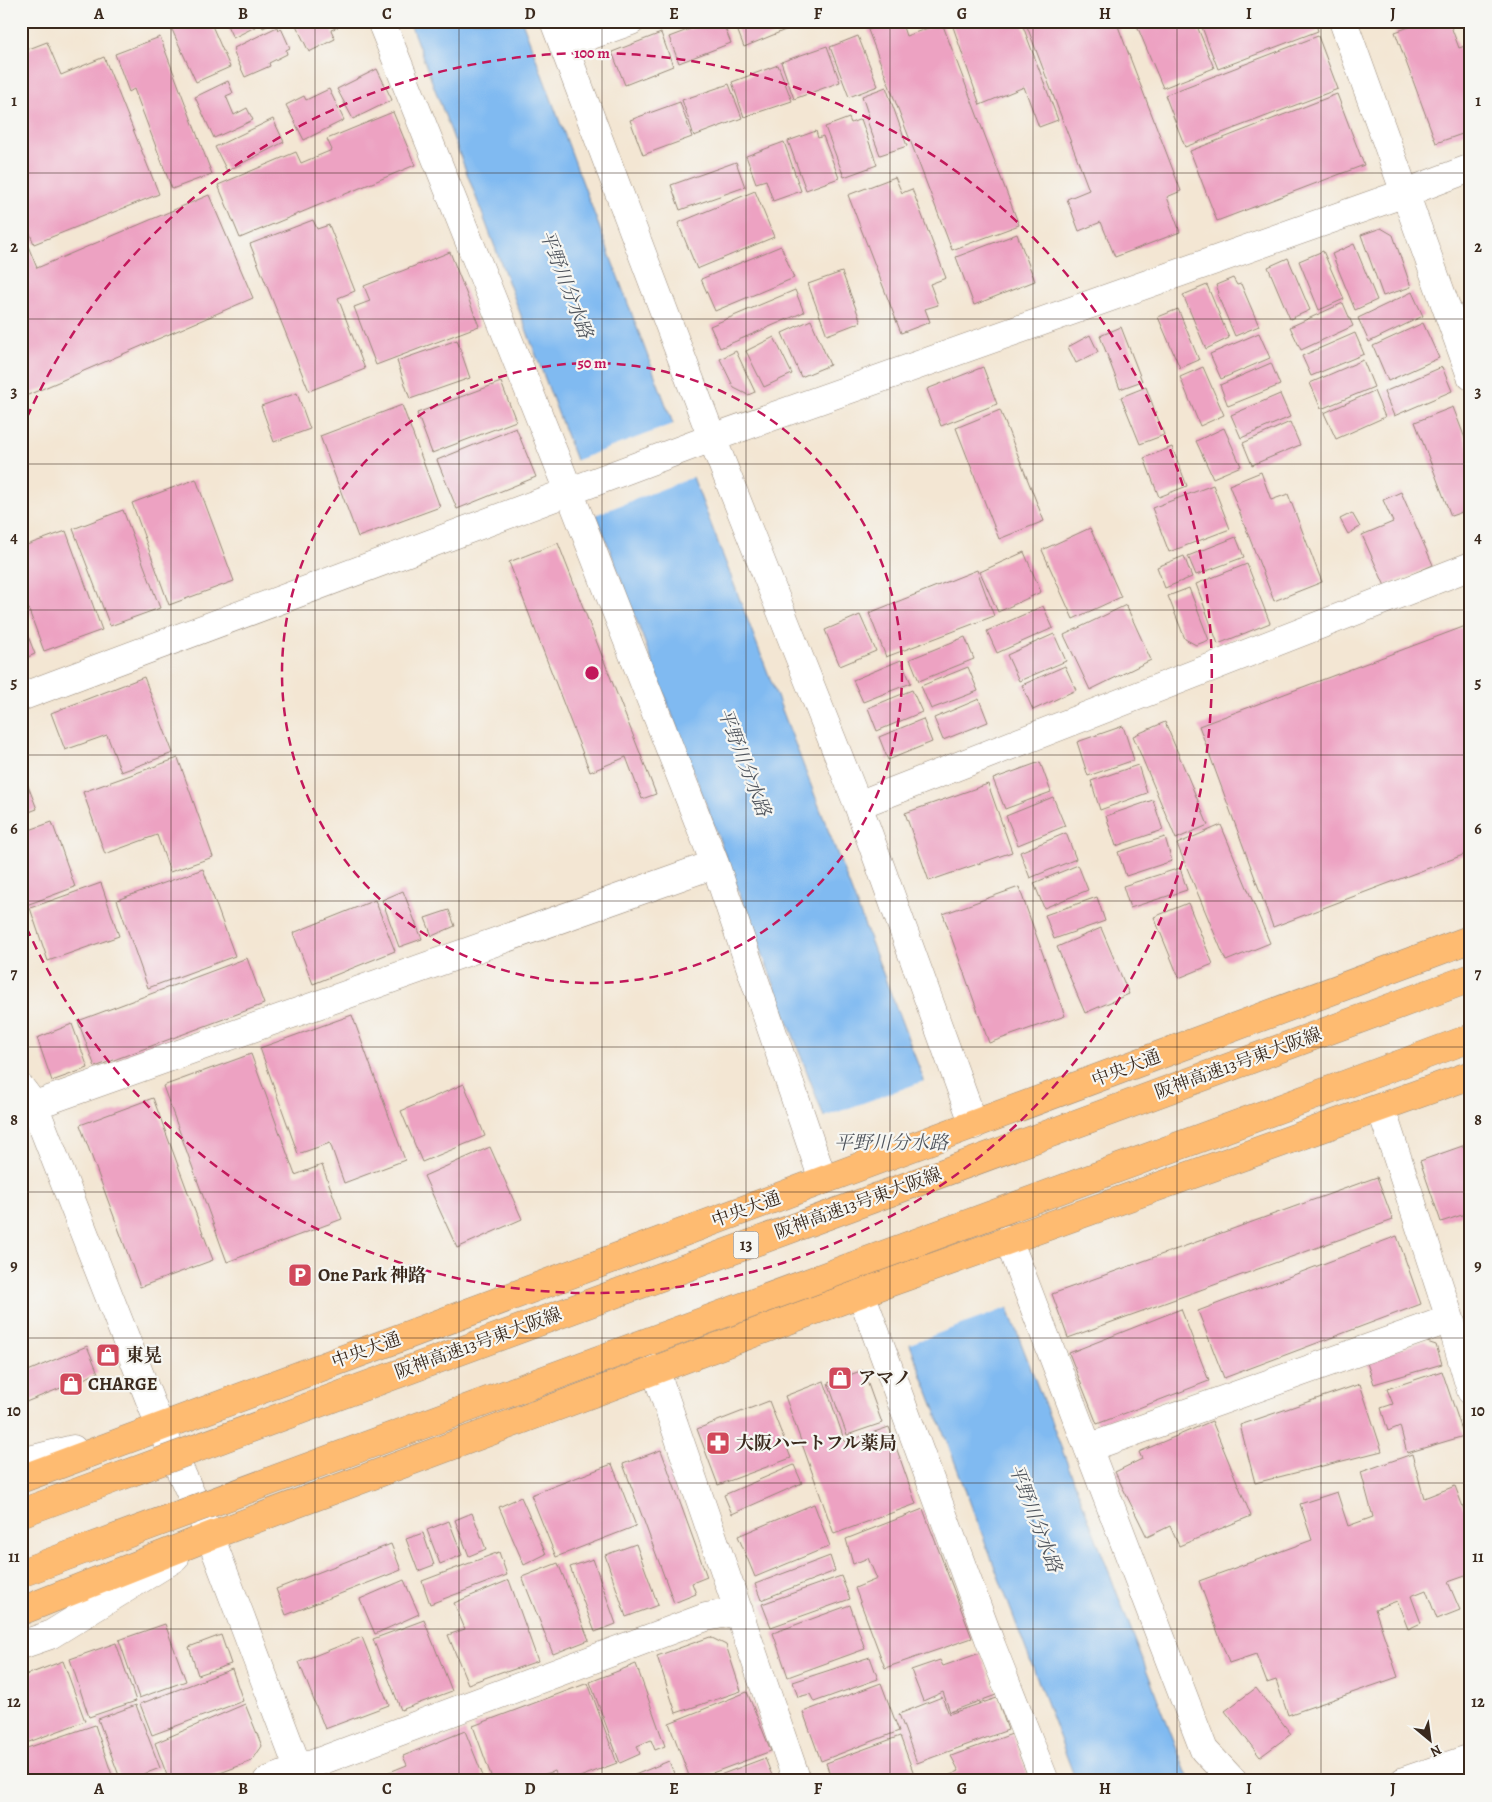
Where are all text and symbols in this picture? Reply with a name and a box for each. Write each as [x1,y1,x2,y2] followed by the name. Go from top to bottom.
[93,3,105,25] text: A
[238,3,248,25] text: B
[382,3,392,25] text: C
[524,3,536,25] text: D
[669,3,679,25] text: E
[814,3,823,25] text: F
[957,3,967,25] text: G
[1099,3,1111,25] text: H
[1246,3,1252,25] text: I
[1390,3,1396,25] text: J
[574,43,610,63] text: 100 m
[11,90,17,112] text: 1
[1475,90,1481,112] text: 1
[533,226,599,344] water label: 平野川分水路
[10,236,18,258] text: 2
[1474,236,1482,258] text: 2
[577,353,607,373] text: 50 m
[11,381,18,403] text: 3
[1475,381,1482,403] text: 3
[10,527,18,549] text: 4
[1474,527,1482,549] text: 4
[583,664,601,682] centre of rings
[11,672,18,694] text: 5
[1475,672,1482,694] text: 5
[711,704,777,822] water label: 平野川分水路
[10,818,18,840] text: 6
[1474,818,1482,840] text: 6
[11,963,18,985] text: 7
[1475,963,1482,985] text: 7
[1151,1022,1325,1104] street label: 阪神高速13号東大阪線
[1088,1044,1164,1092] street label: 中央大通
[10,1109,18,1131] text: 8
[1474,1109,1482,1131] text: 8
[834,1130,950,1156] water label: 平野川分水路
[771,1162,945,1244] street label: 阪神高速13号東大阪線
[708,1185,784,1233] street label: 中央大通
[734,1232,758,1258] road number: 13
[10,1255,18,1277] text: 9
[1474,1255,1482,1277] text: 9
[287,1262,313,1288] parking icon: One Park 神路
[318,1263,426,1287] place label: One Park 神路
[391,1302,565,1384] street label: 阪神高速13号東大阪線
[328,1326,404,1374] street label: 中央大通
[95,1342,121,1368] shop icon: 東晃
[126,1343,162,1367] place label: 東晃
[827,1365,853,1391] shop icon: アマノ
[858,1366,911,1390] place label: アマノ
[58,1371,84,1397] shop icon: CHARGE
[88,1372,158,1396] place label: CHARGE
[7,1400,21,1422] text: 10
[1471,1400,1485,1422] text: 10
[705,1430,731,1456] pharmacy icon: 大阪ハートフル薬局
[736,1431,897,1455] place label: 大阪ハートフル薬局
[1002,1460,1068,1578] water label: 平野川分水路
[8,1546,20,1568] text: 11
[1472,1546,1484,1568] text: 11
[7,1691,21,1713] text: 12
[1471,1691,1485,1713] text: 12
[1404,1714,1454,1764] north arrow
[1427,1740,1445,1762] text: N
[93,1778,105,1800] text: A
[238,1778,248,1800] text: B
[382,1778,392,1800] text: C
[524,1778,536,1800] text: D
[669,1778,679,1800] text: E
[814,1778,823,1800] text: F
[957,1778,967,1800] text: G
[1099,1778,1111,1800] text: H
[1246,1778,1252,1800] text: I
[1390,1778,1396,1800] text: J

